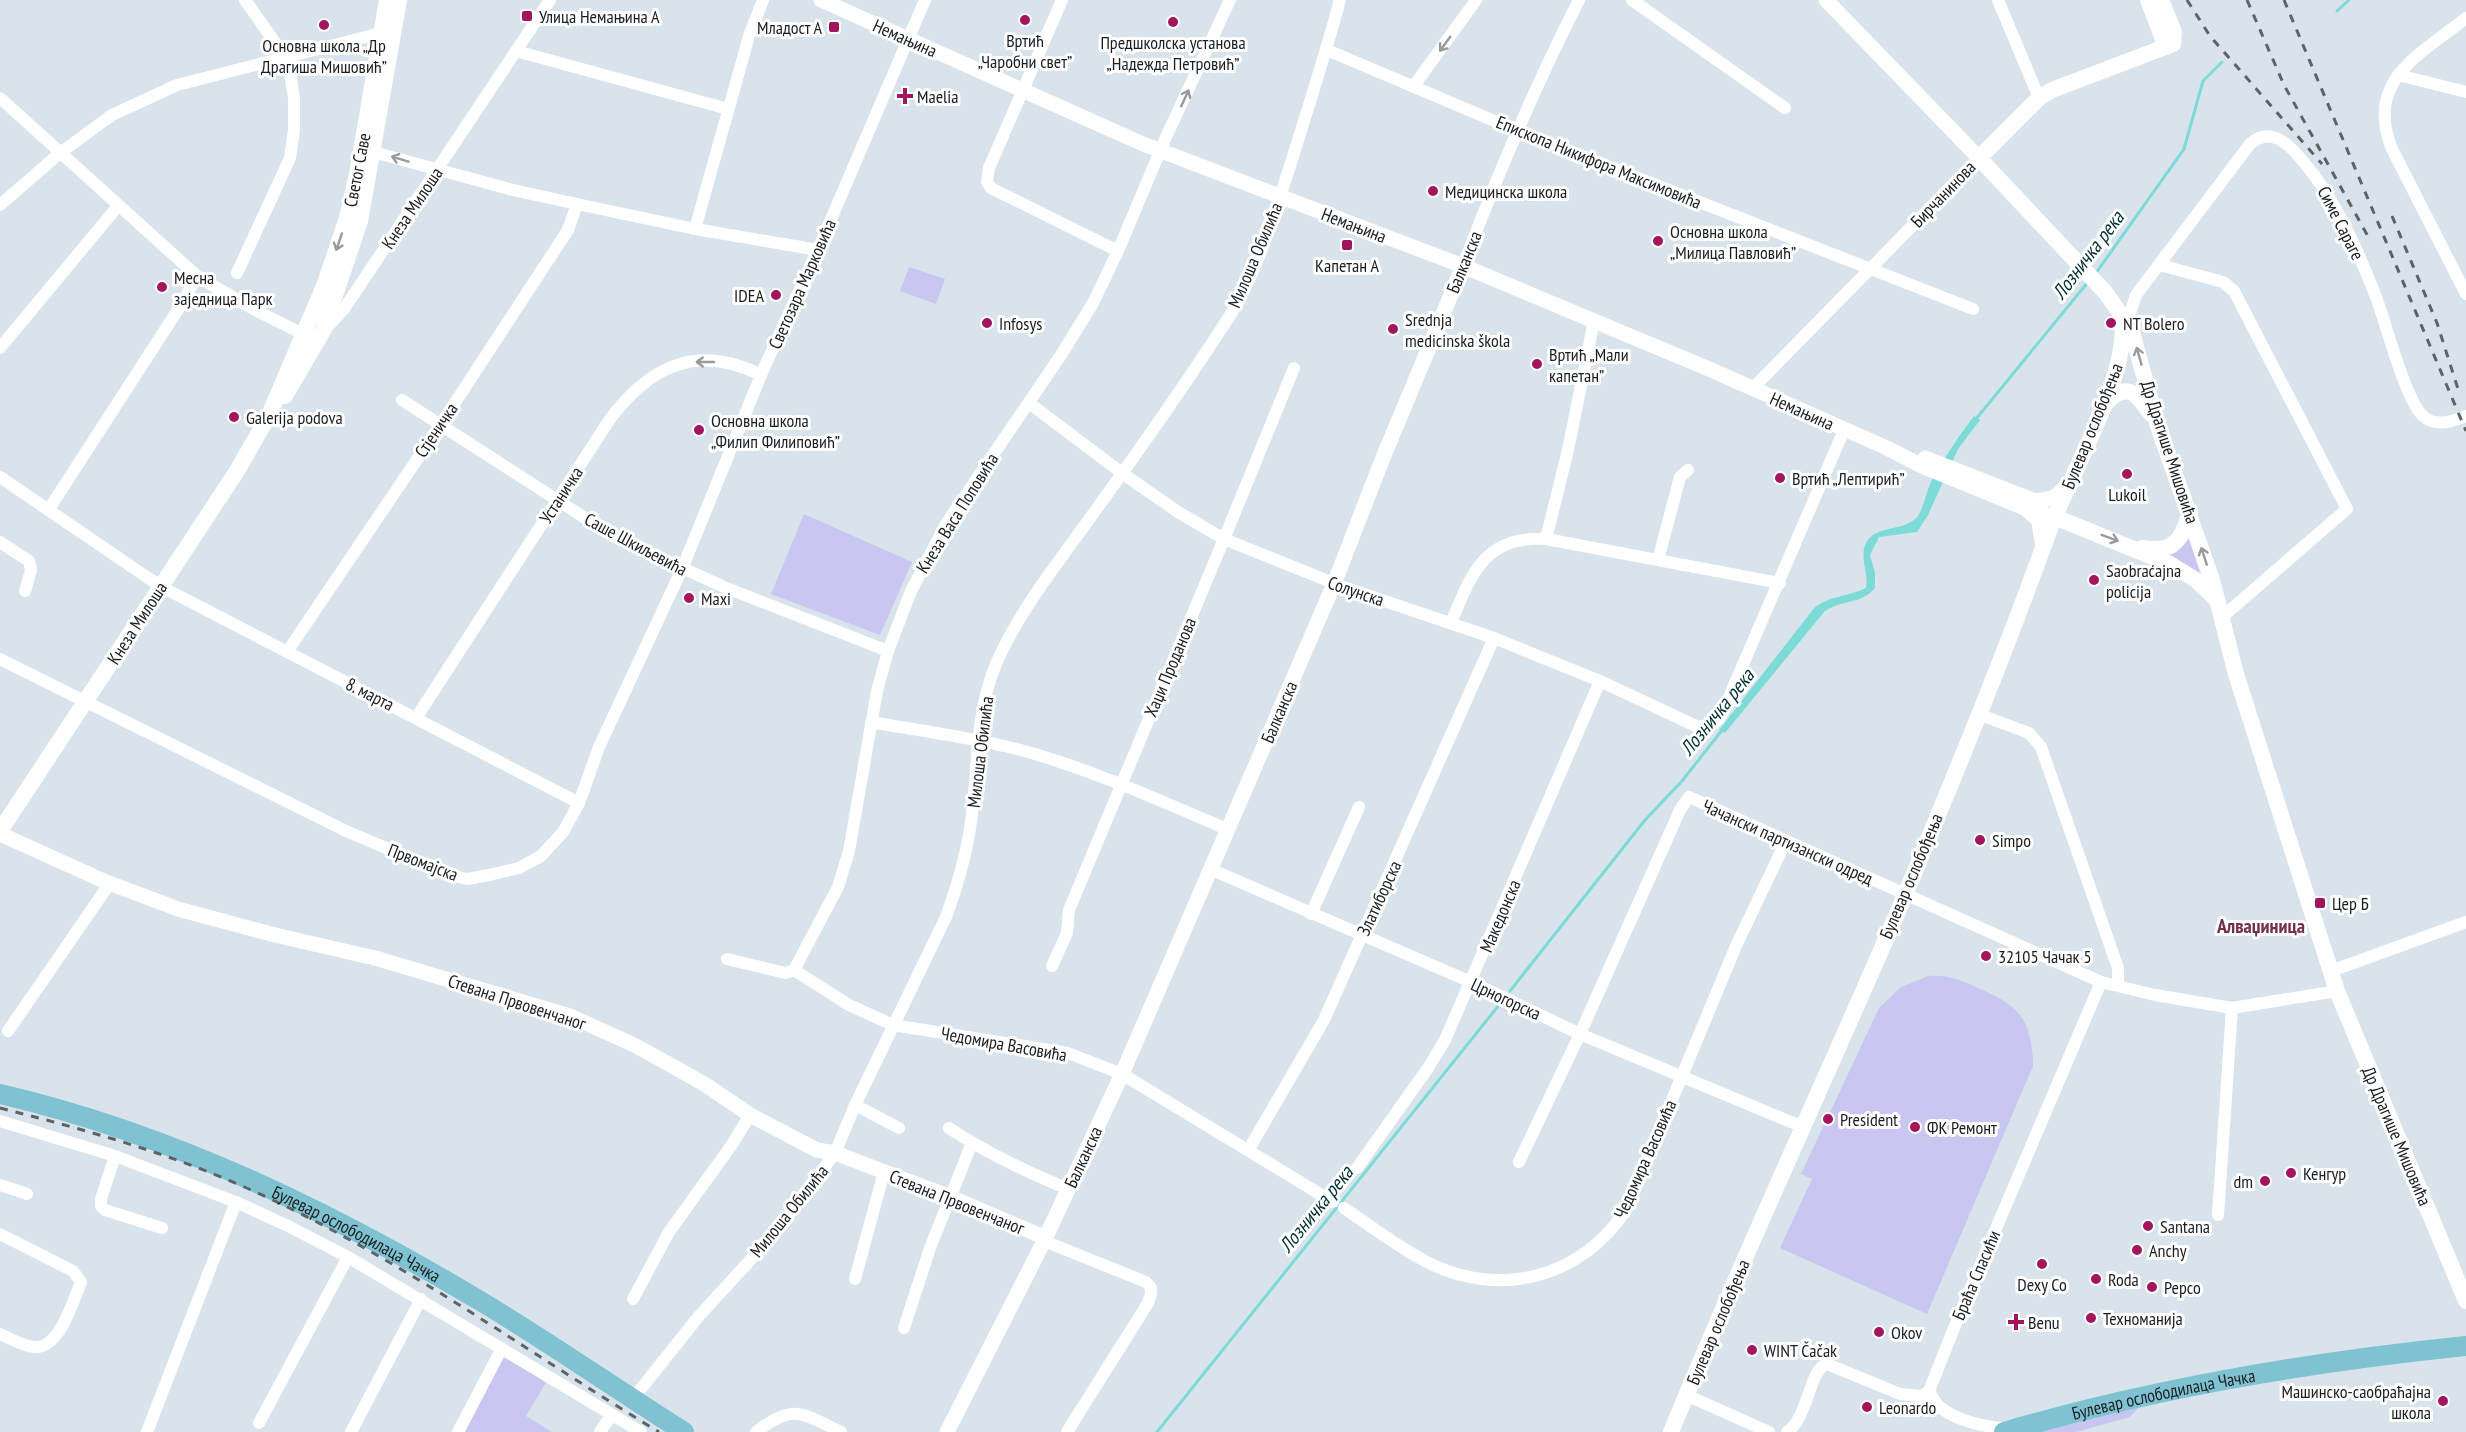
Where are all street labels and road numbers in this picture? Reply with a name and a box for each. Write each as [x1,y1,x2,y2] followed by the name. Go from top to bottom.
[869,14,941,62] street label: Немањина
[1493,110,1705,214] street label: Епископа Никифора Максимовића
[339,131,375,209] street label: Светог Саве
[1906,156,1980,232] street label: Бирчанинова
[376,163,448,253] street label: Кнеза Милоша
[2313,182,2369,264] street label: Симе Сараге
[1223,199,1287,311] street label: Милоша Обилића
[1318,202,1390,248] street label: Немањина
[763,215,841,353] street label: Светозара Марковића
[1441,228,1487,296] street label: Балканска
[2056,360,2128,492] street label: Булевар ослобођења
[2136,378,2204,526] street label: Др Драгише Мишовића
[1766,387,1838,435] street label: Немањина
[409,398,463,462] street label: Стјеничка
[911,449,1003,577] street label: Кнеза Васа Поповића
[534,462,588,528] street label: Устаничка
[581,507,691,581] street label: Саше Шкиљевића
[1325,571,1387,611] street label: Солунска
[102,577,172,669] street label: Кнеза Милоша
[1139,614,1201,720] street label: Хаџи Проданова
[342,672,398,716] street label: 8. марта
[1256,678,1302,746] street label: Балканска
[962,695,998,809] street label: Милоша Обилића
[1699,794,1877,890] street label: Чачански партизански одред
[1874,810,1948,942] street label: Булевар ослобођења
[385,838,461,886] street label: Првомајска
[1352,857,1406,939] street label: Златиборска
[1474,876,1526,956] street label: Македонска
[445,969,589,1035] street label: Стевана Првовенчаног
[1467,973,1545,1025] street label: Црногорска
[939,1022,1069,1066] street label: Чедомира Васовића
[2357,1063,2437,1209] street label: Др Драгише Мишовића
[1609,1096,1681,1222] street label: Чедомира Васовића
[1059,1123,1107,1191] street label: Балканска
[745,1160,833,1262] street label: Милоша Обилића
[886,1164,1029,1240] street label: Стевана Првовенчаног
[269,1180,445,1287] street label: Булевар ослободилаца Чачка
[1947,1227,2005,1323] street label: Браћа Спасићи
[1681,1256,1755,1388] street label: Булевар ослобођења
[2069,1363,2257,1424] street label: Булевар ослободилаца Чачка

